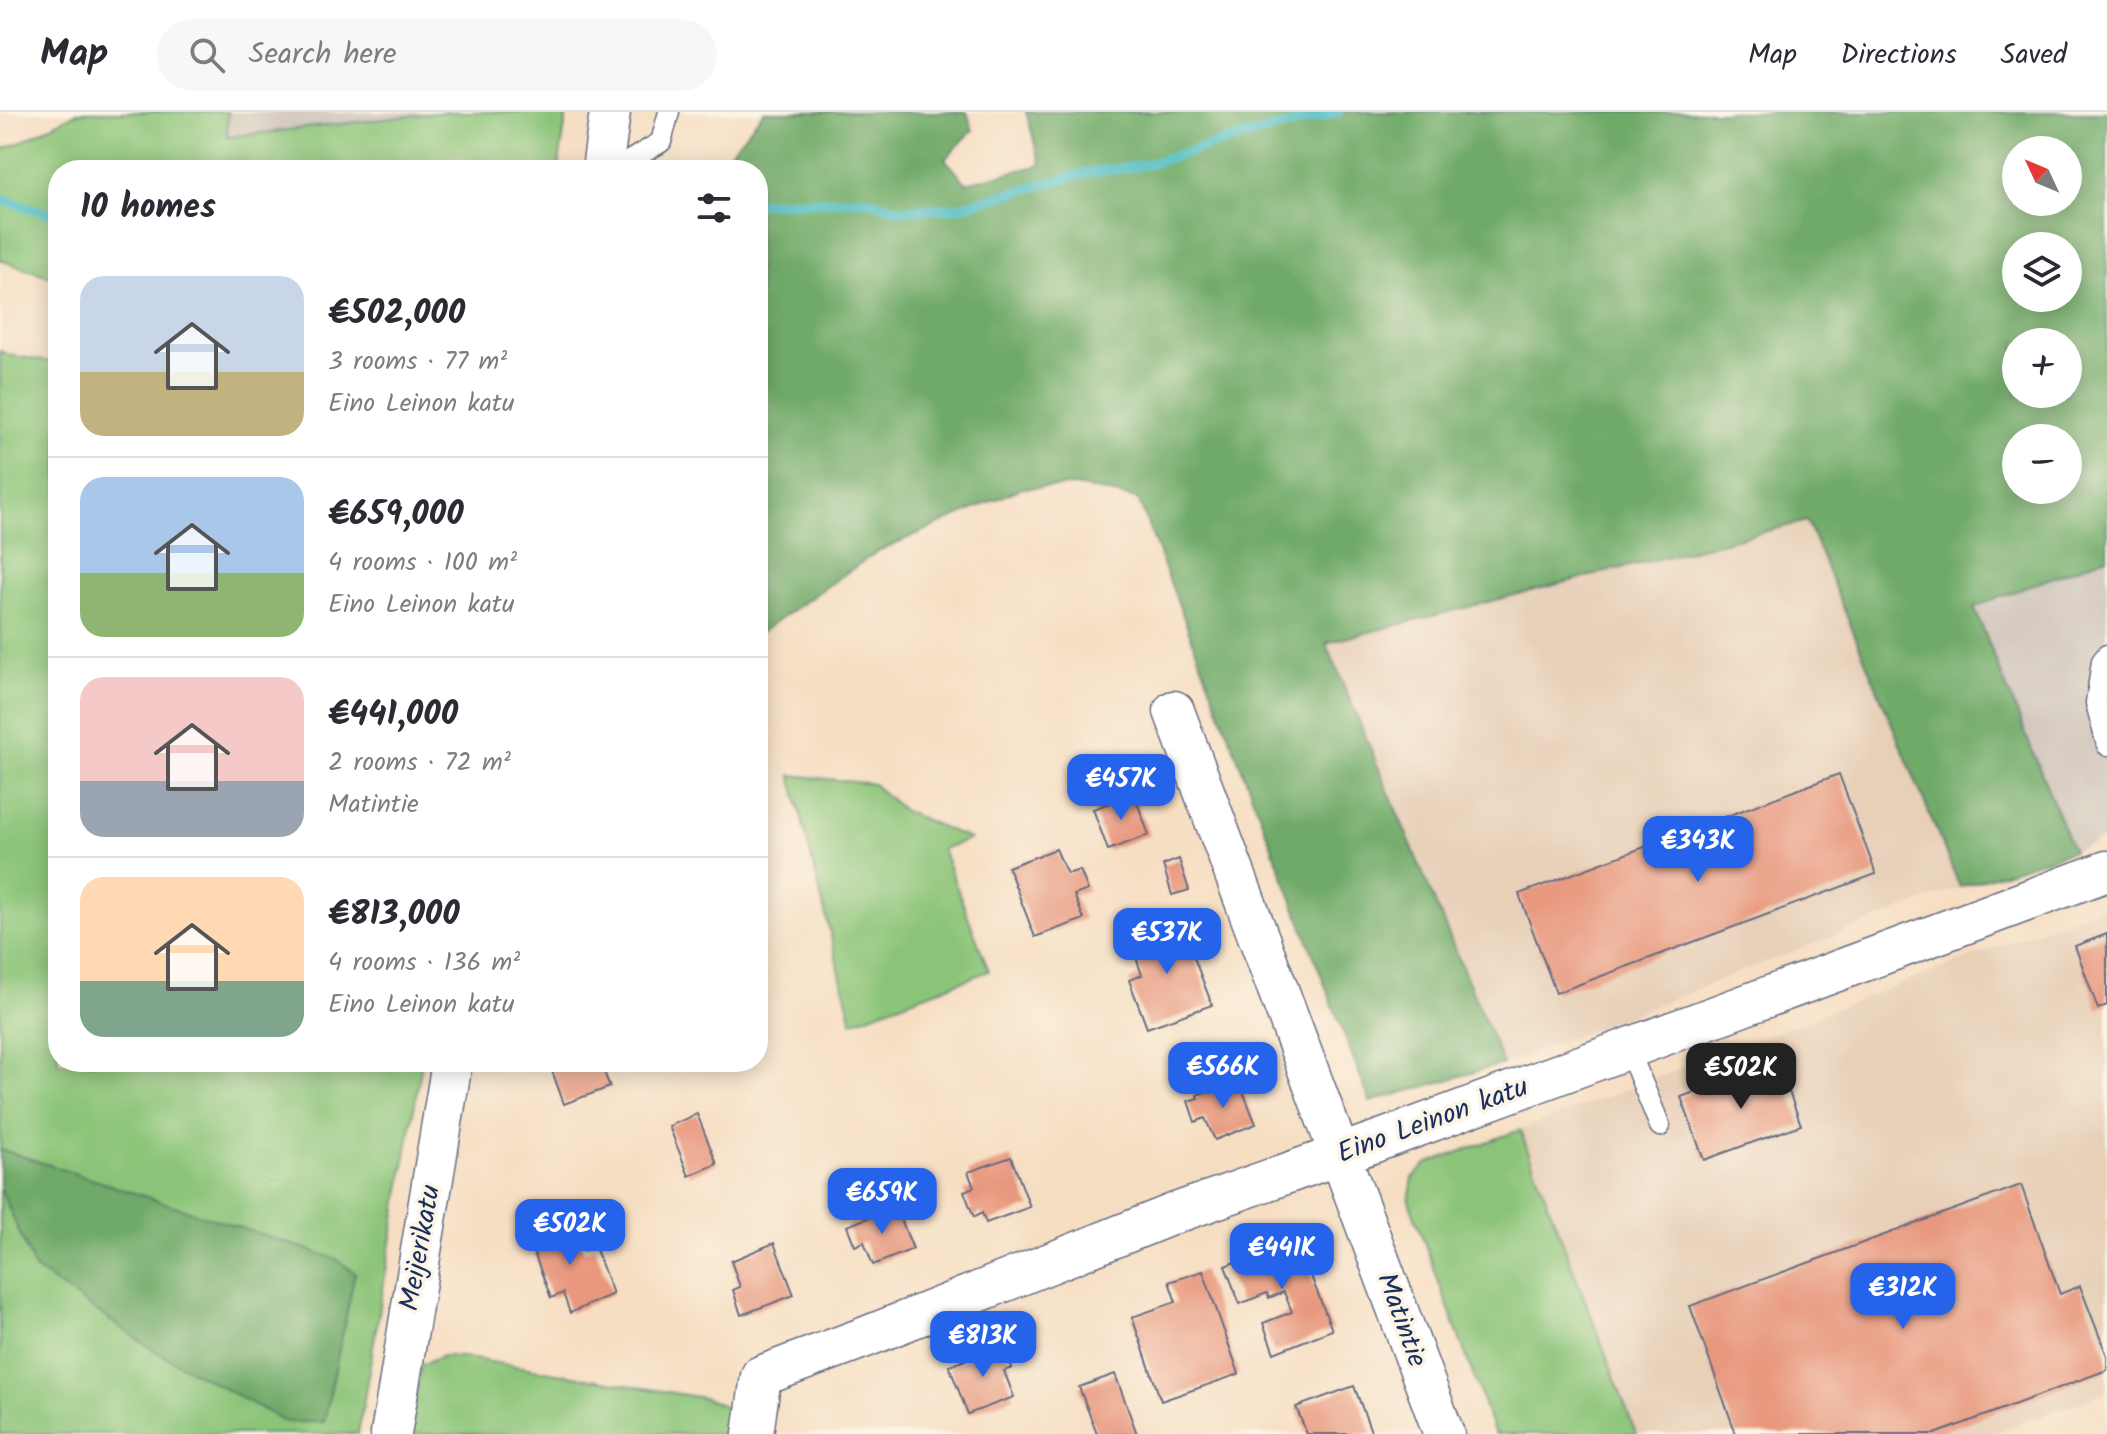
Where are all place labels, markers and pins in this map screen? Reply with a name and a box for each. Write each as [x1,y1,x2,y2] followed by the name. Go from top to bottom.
[1065,754,1177,822] pin: €457K
[1642,816,1754,884] pin: €343K
[1111,908,1223,976] pin: €537K
[1167,1042,1279,1110] pin: €566K
[1685,1043,1797,1111] pin: €502K
[826,1168,938,1236] pin: €659K
[514,1199,626,1267] pin: €502K
[1226,1223,1338,1291] pin: €441K
[1847,1263,1959,1331] pin: €312K
[927,1311,1039,1379] pin: €813K

